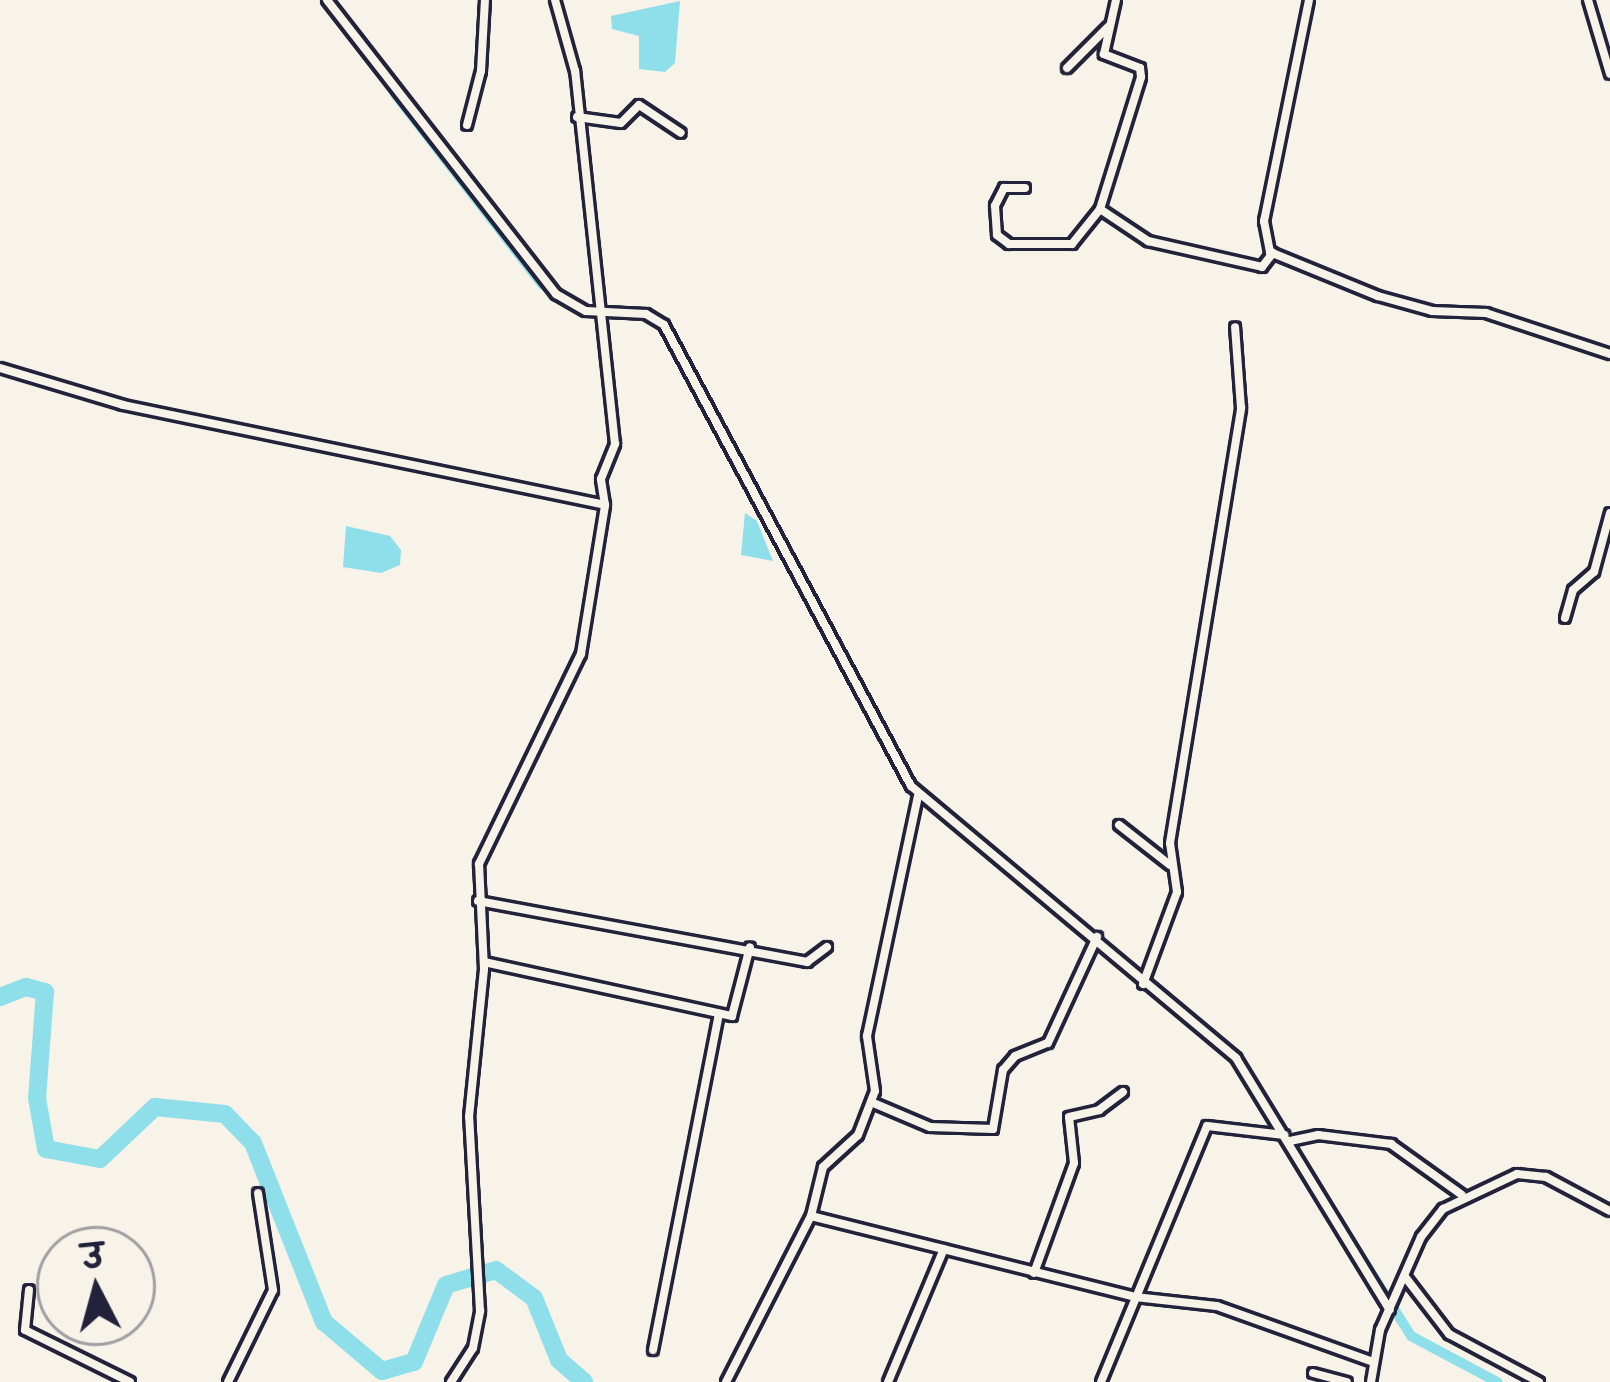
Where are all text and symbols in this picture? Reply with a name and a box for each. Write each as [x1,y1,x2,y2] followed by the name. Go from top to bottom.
[36,1226,156,1346] north arrow
[79,1227,106,1279] text: उ

